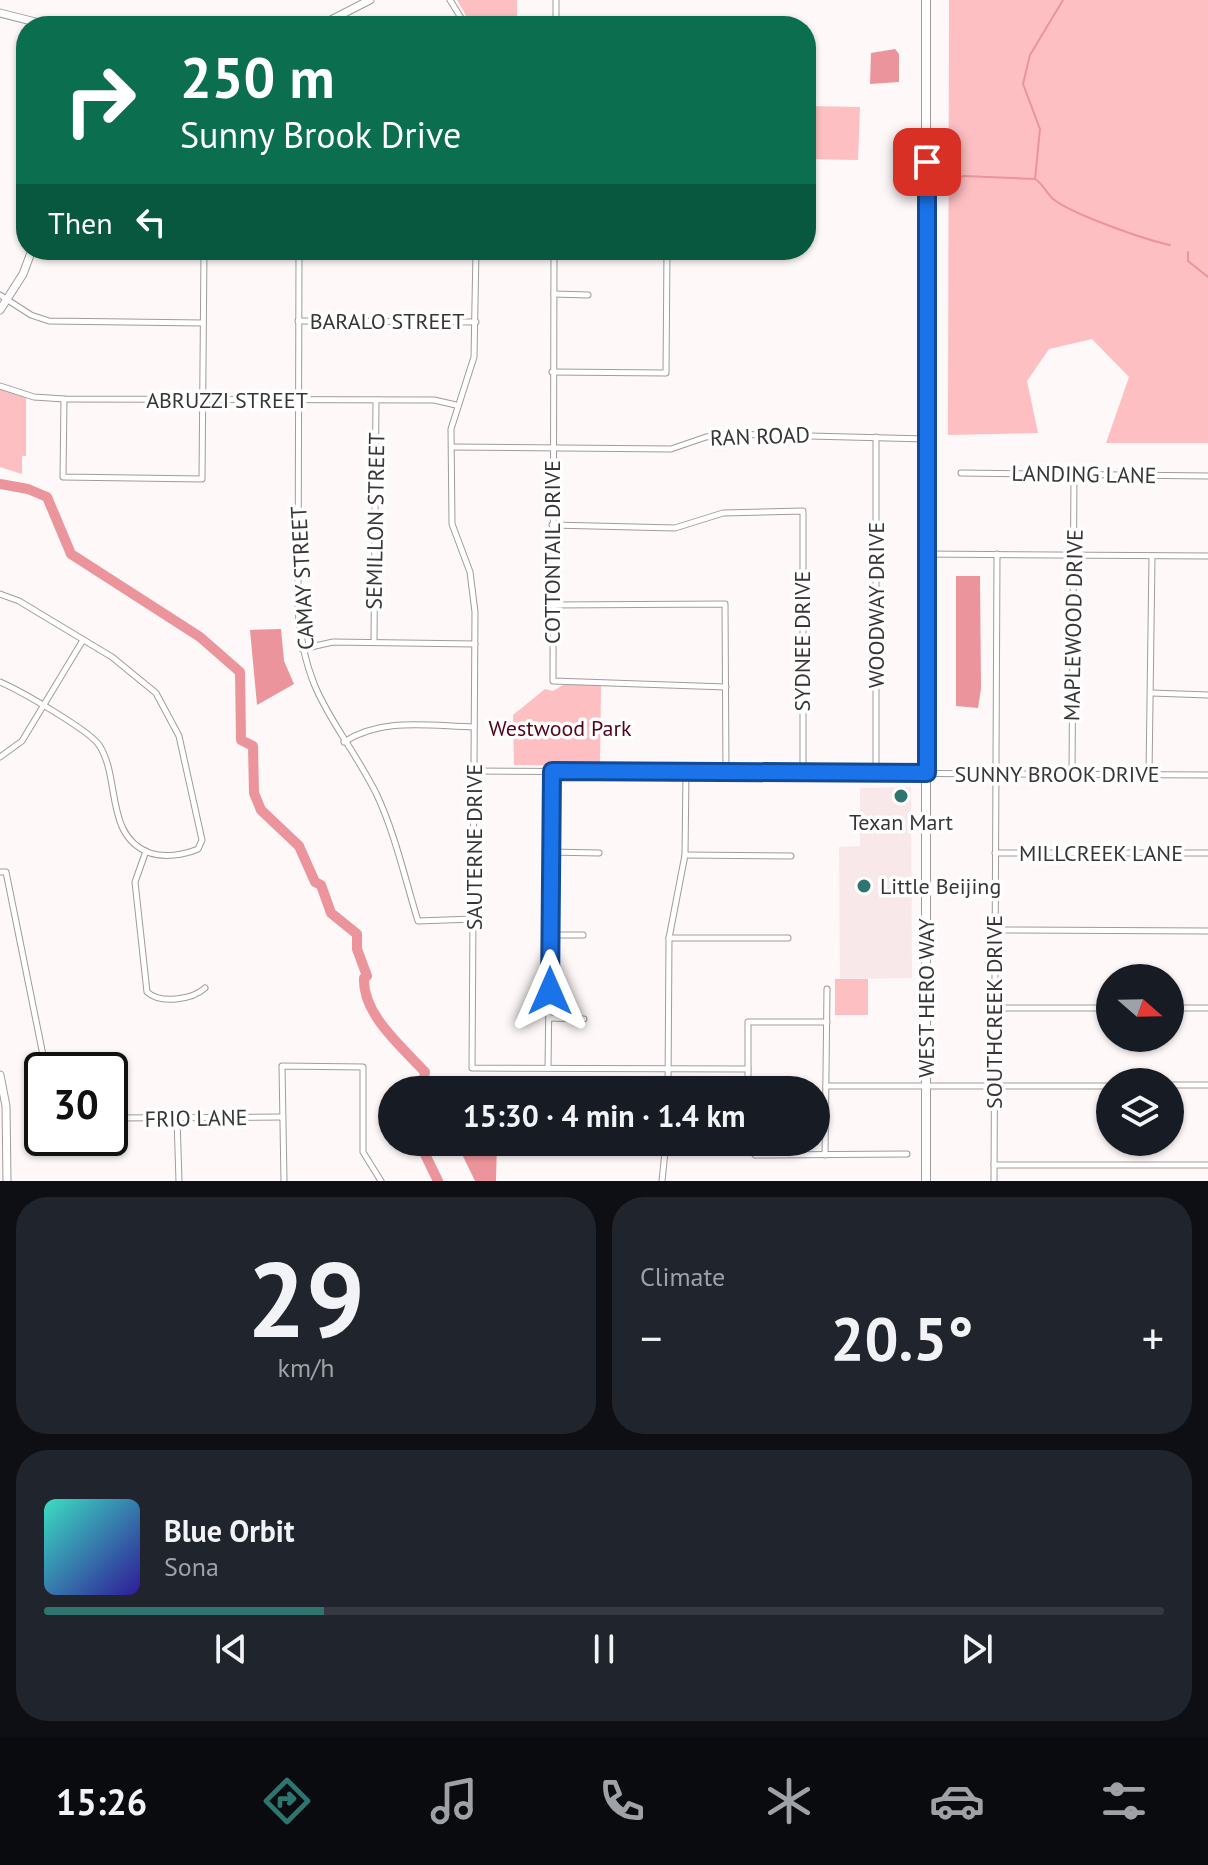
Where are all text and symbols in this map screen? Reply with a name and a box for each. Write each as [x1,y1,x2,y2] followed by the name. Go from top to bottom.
[180,41,335,113] text: 250 m
[48,48,152,152] icon: right
[180,111,461,158] text: Sunny Brook Drive
[893,128,961,196] pin
[905,140,949,184] icon: arrive
[129,200,173,244] icon: left
[48,203,113,242] text: Then
[310,307,464,335] street label: BARALO STREET
[146,386,308,414] street label: ABRUZZI STREET
[710,420,810,452] street label: RAN ROAD
[359,432,391,610] street label: SEMILLON STREET
[1011,459,1157,489] street label: LANDING LANE
[538,460,566,644] street label: COTTONTAIL DRIVE
[284,505,320,651] street label: CAMAY STREET
[862,522,890,688] street label: WOODWAY DRIVE
[1057,529,1089,721] street label: MAPLEWOOD DRIVE
[788,571,816,711] street label: SYDNEE DRIVE
[489,714,632,742] park label: Westwood Park
[954,760,1160,788] street label: SUNNY BROOK DRIVE
[460,764,488,930] street label: SAUTERNE DRIVE
[892,787,910,805] marker: Texan Mart
[849,808,954,836] place label: Texan Mart
[1019,839,1183,867] street label: MILLCREEK LANE
[880,872,1001,900] place label: Little Beijing
[855,877,873,895] marker: Little Beijing
[980,915,1008,1109] street label: SOUTHCREEK DRIVE
[912,918,940,1078] street label: WEST HERO WAY
[508,949,592,1033] position arrow
[1096,964,1184,1052] north arrow
[1096,964,1184,1156] map controls
[24,1052,128,1156] speed limit sign: 30
[1096,1068,1184,1156] button: layers
[463,1096,745,1135] text: 15:30 · 4 min · 1.4 km
[144,1103,248,1133] street label: FRIO LANE
[247,1231,365,1366] text: 29
[640,1260,725,1293] text: Climate
[830,1299,974,1377] text: 20.5°
[640,1309,662,1366] text: −
[1142,1309,1164,1366] text: +
[278,1351,335,1384] text: km/h
[164,1511,294,1550] text: Blue Orbit
[164,1550,219,1583] text: Sona
[209,1627,253,1671] icon: previous
[582,1627,626,1671] icon: pause
[955,1627,999,1671] icon: next
[259,1773,315,1829] icon: directions
[426,1773,482,1829] icon: music
[594,1773,650,1829] icon: phone
[761,1773,817,1829] icon: climate
[929,1773,985,1829] icon: car
[1096,1773,1152,1829] icon: filters
[56,1778,147,1825] text: 15:26

